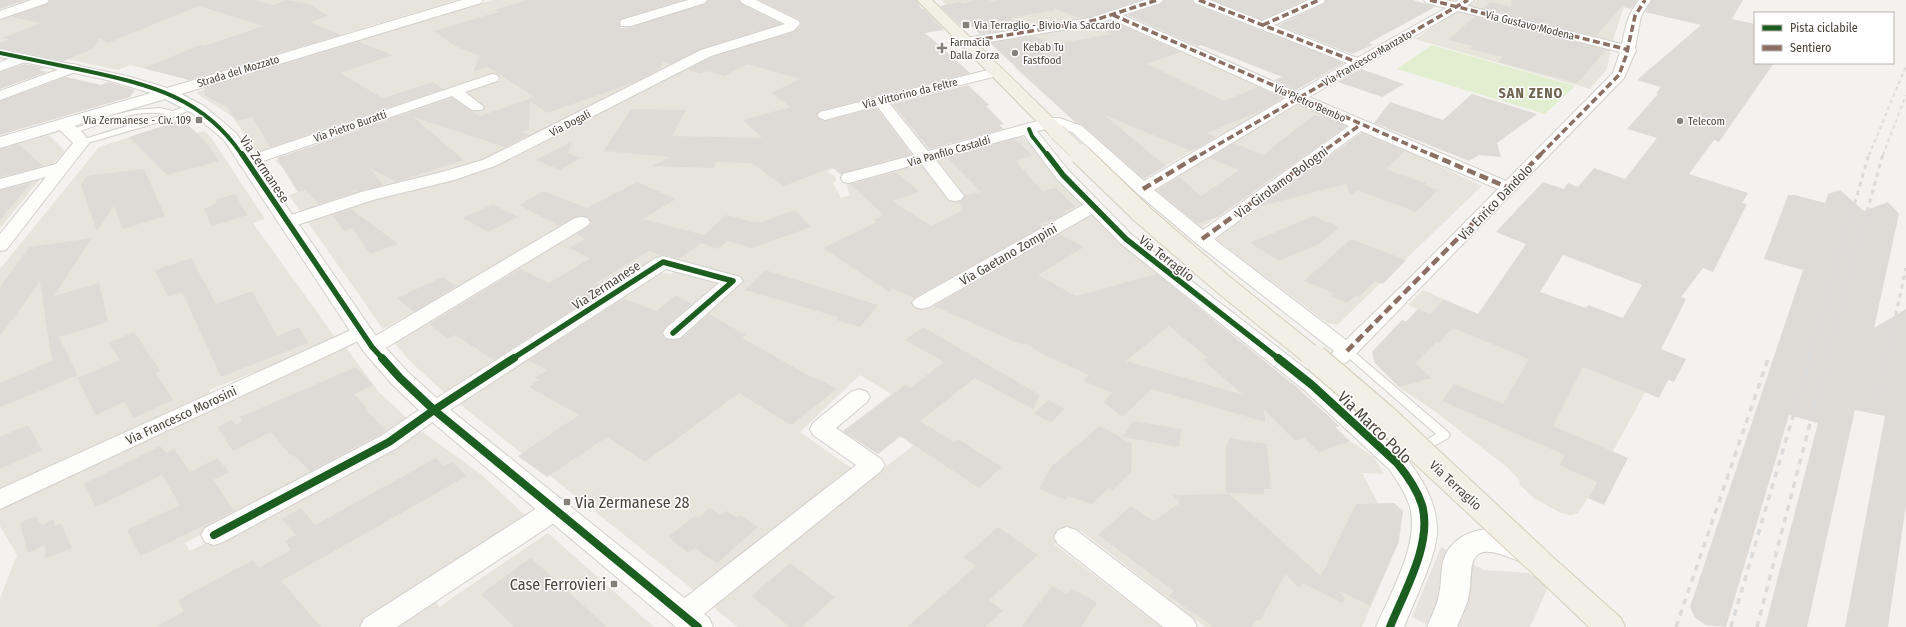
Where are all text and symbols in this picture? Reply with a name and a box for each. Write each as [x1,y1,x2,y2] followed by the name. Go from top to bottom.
[1484,8,1576,43] street label: Via Gustavo Modena
[1754,12,1894,64] legend
[974,19,1121,32] place label: Via Terraglio - Bivio Via Saccardo
[961,20,971,30] marker: Via Terraglio - Bivio Via Saccardo
[1790,21,1858,35] text: Pista ciclabile
[1320,27,1414,89] street label: Via Francesco Manzato
[950,36,999,62] place label: Farmacia Dalla Zorza
[1023,41,1064,67] place label: Kebab Tu Fastfood
[1790,41,1831,55] text: Sentiero
[937,43,947,53] marker: Farmacia Dalla Zorza
[1010,48,1020,58] marker: Kebab Tu Fastfood
[195,53,281,90] street label: Strada del Mozzato
[861,75,959,112] street label: Via Vittorino da Feltre
[1272,82,1348,125] street label: Via Pietro Bembo
[1499,85,1563,102] district label: SAN ZENO
[547,107,593,139] street label: Via Dogali
[312,108,389,145] street label: Via Pietro Buratti
[83,114,191,127] place label: Via Zermanese - Civ. 109
[194,115,204,125] marker: Via Zermanese - Civ. 109
[1688,115,1725,128] place label: Telecom
[1675,116,1685,126] marker: Telecom
[237,133,293,206] street label: Via Zermanese
[906,133,992,170] street label: Via Panfilo Castaldi
[1232,144,1331,221] street label: Via Girolamo Bologni
[1455,161,1536,243] street label: Via Enrico Dandolo
[957,220,1060,288] street label: Via Gaetano Zompini
[1136,232,1197,285] street label: Via Terraglio
[570,258,643,313] street label: Via Zermanese
[123,383,239,448] street label: Via Francesco Morosini
[1334,387,1416,467] street label: Via Marco Polo
[1427,458,1485,513] street label: Via Terraglio
[575,493,690,512] place label: Via Zermanese 28
[562,497,572,507] marker: Via Zermanese 28
[510,575,606,594] place label: Case Ferrovieri
[609,579,619,589] marker: Case Ferrovieri

